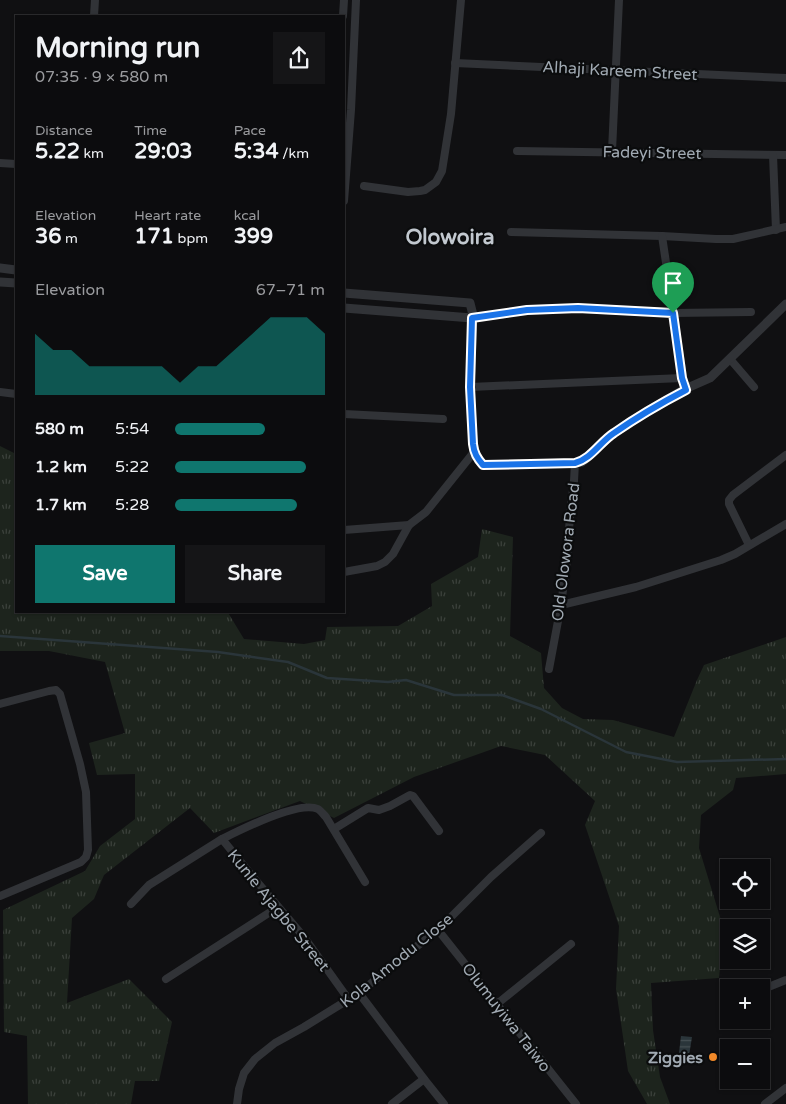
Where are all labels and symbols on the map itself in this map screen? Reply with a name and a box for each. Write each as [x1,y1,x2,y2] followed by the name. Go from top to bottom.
[542,57,698,85] street label: Alhaji Kareem Street
[602,142,702,164] street label: Fadeyi Street
[405,225,495,250] district label: Olowoira
[652,262,694,313] pin
[548,482,584,622] street label: Old Olowora Road
[223,845,334,976] street label: Kunle Ajagbe Street
[336,909,457,1012] street label: Kola Amodu Close
[457,959,555,1076] street label: Olumuyiwa Taiwo
[648,1048,703,1068] place label: Ziggies
[707,1051,719,1063] marker: Ziggies

